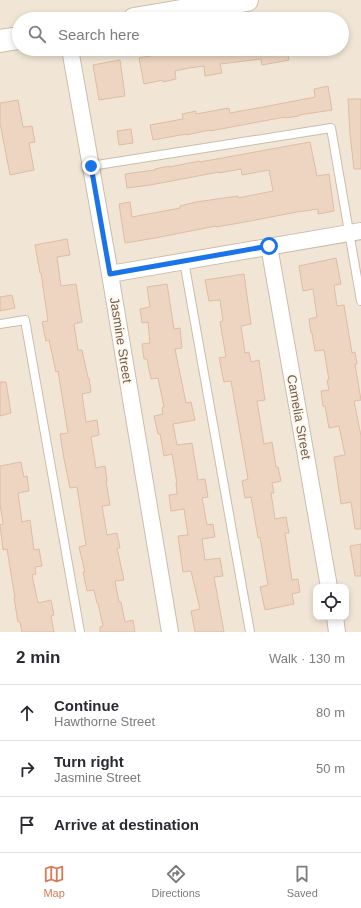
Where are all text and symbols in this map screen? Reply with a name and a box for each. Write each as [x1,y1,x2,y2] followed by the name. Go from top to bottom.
[12,12,349,56] search box
[26,23,48,45] icon: search
[58,26,140,43] text: Search here
[82,157,100,175] route end
[260,237,278,255] route start
[107,296,135,384] street label: Jasmine Street
[284,373,314,461] street label: Camelia Street
[313,584,349,620] map controls
[313,584,349,620] button: locate
[16,648,60,667] text: 2 min
[269,651,345,666] text: Walk · 130 m
[54,697,119,714] text: Continue
[16,702,38,724] icon: ahead
[316,705,345,720] text: 80 m
[54,714,155,729] text: Hawthorne Street
[54,753,124,770] text: Turn right
[16,758,38,780] icon: right
[316,761,345,776] text: 50 m
[54,770,141,785] text: Jasmine Street
[16,814,38,836] icon: arrive
[54,816,199,833] text: Arrive at destination
[43,863,65,899] tab: Map
[151,863,200,899] tab: Directions
[287,863,318,899] tab: Saved

